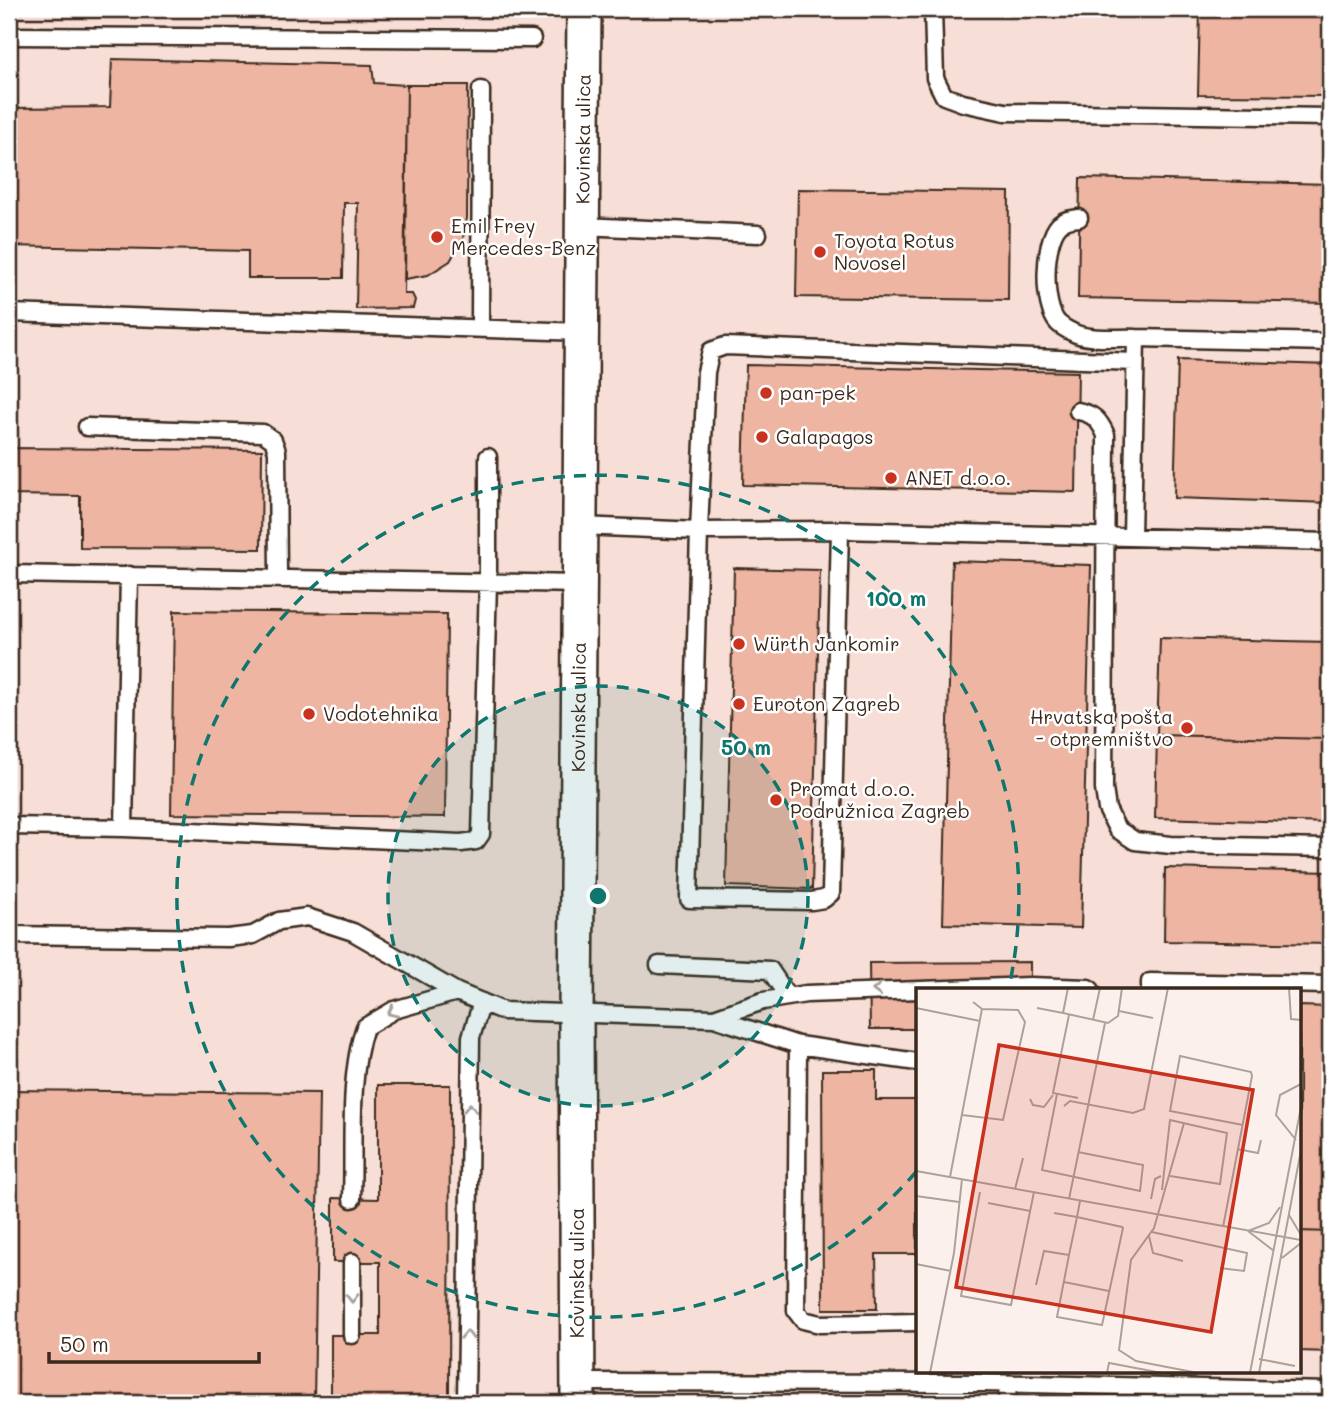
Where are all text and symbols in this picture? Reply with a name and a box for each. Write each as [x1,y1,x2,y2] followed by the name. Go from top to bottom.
[569,74,595,204] street label: Kovinska ulica
[451,213,596,260] place label: Emil Frey Mercedes-Benz
[834,228,955,275] place label: Toyota Rotus Novosel
[429,229,445,245] marker: Emil Frey Mercedes-Benz
[812,244,828,260] marker: Toyota Rotus Novosel
[780,380,856,405] place label: pan-pek
[758,385,774,401] marker: pan-pek
[776,424,874,449] place label: Galapagos
[754,429,770,445] marker: Galapagos
[905,465,1011,490] place label: ANET d.o.o.
[883,470,899,486] marker: ANET d.o.o.
[866,584,926,611] text: 100 m
[753,631,899,656] place label: Würth Jankomir
[731,636,747,652] marker: Würth Jankomir
[565,642,591,772] street label: Kovinska ulica
[753,691,900,716] place label: Euroton Zagreb
[731,696,747,712] marker: Euroton Zagreb
[323,701,439,726] place label: Vodotehnika
[1030,704,1173,751] place label: Hrvatska pošta - otpremništvo
[301,706,317,722] marker: Vodotehnika
[1179,720,1195,736] marker: Hrvatska pošta - otpremništvo
[721,733,771,760] text: 50 m
[790,776,970,823] place label: Promat d.o.o. Podružnica Zagreb
[768,792,784,808] marker: Promat d.o.o. Podružnica Zagreb
[586,884,610,908] centre of rings
[871,983,882,998] one-way arrow
[916,988,1300,1374] inset map
[387,1004,399,1018] one-way arrow
[462,1102,478,1112] one-way arrow
[564,1208,589,1338] street label: Kovinska ulica
[344,1294,360,1304] one-way arrow
[49,1321,259,1365] scale bar
[459,1329,475,1340] one-way arrow
[60,1330,109,1357] text: 50 m

